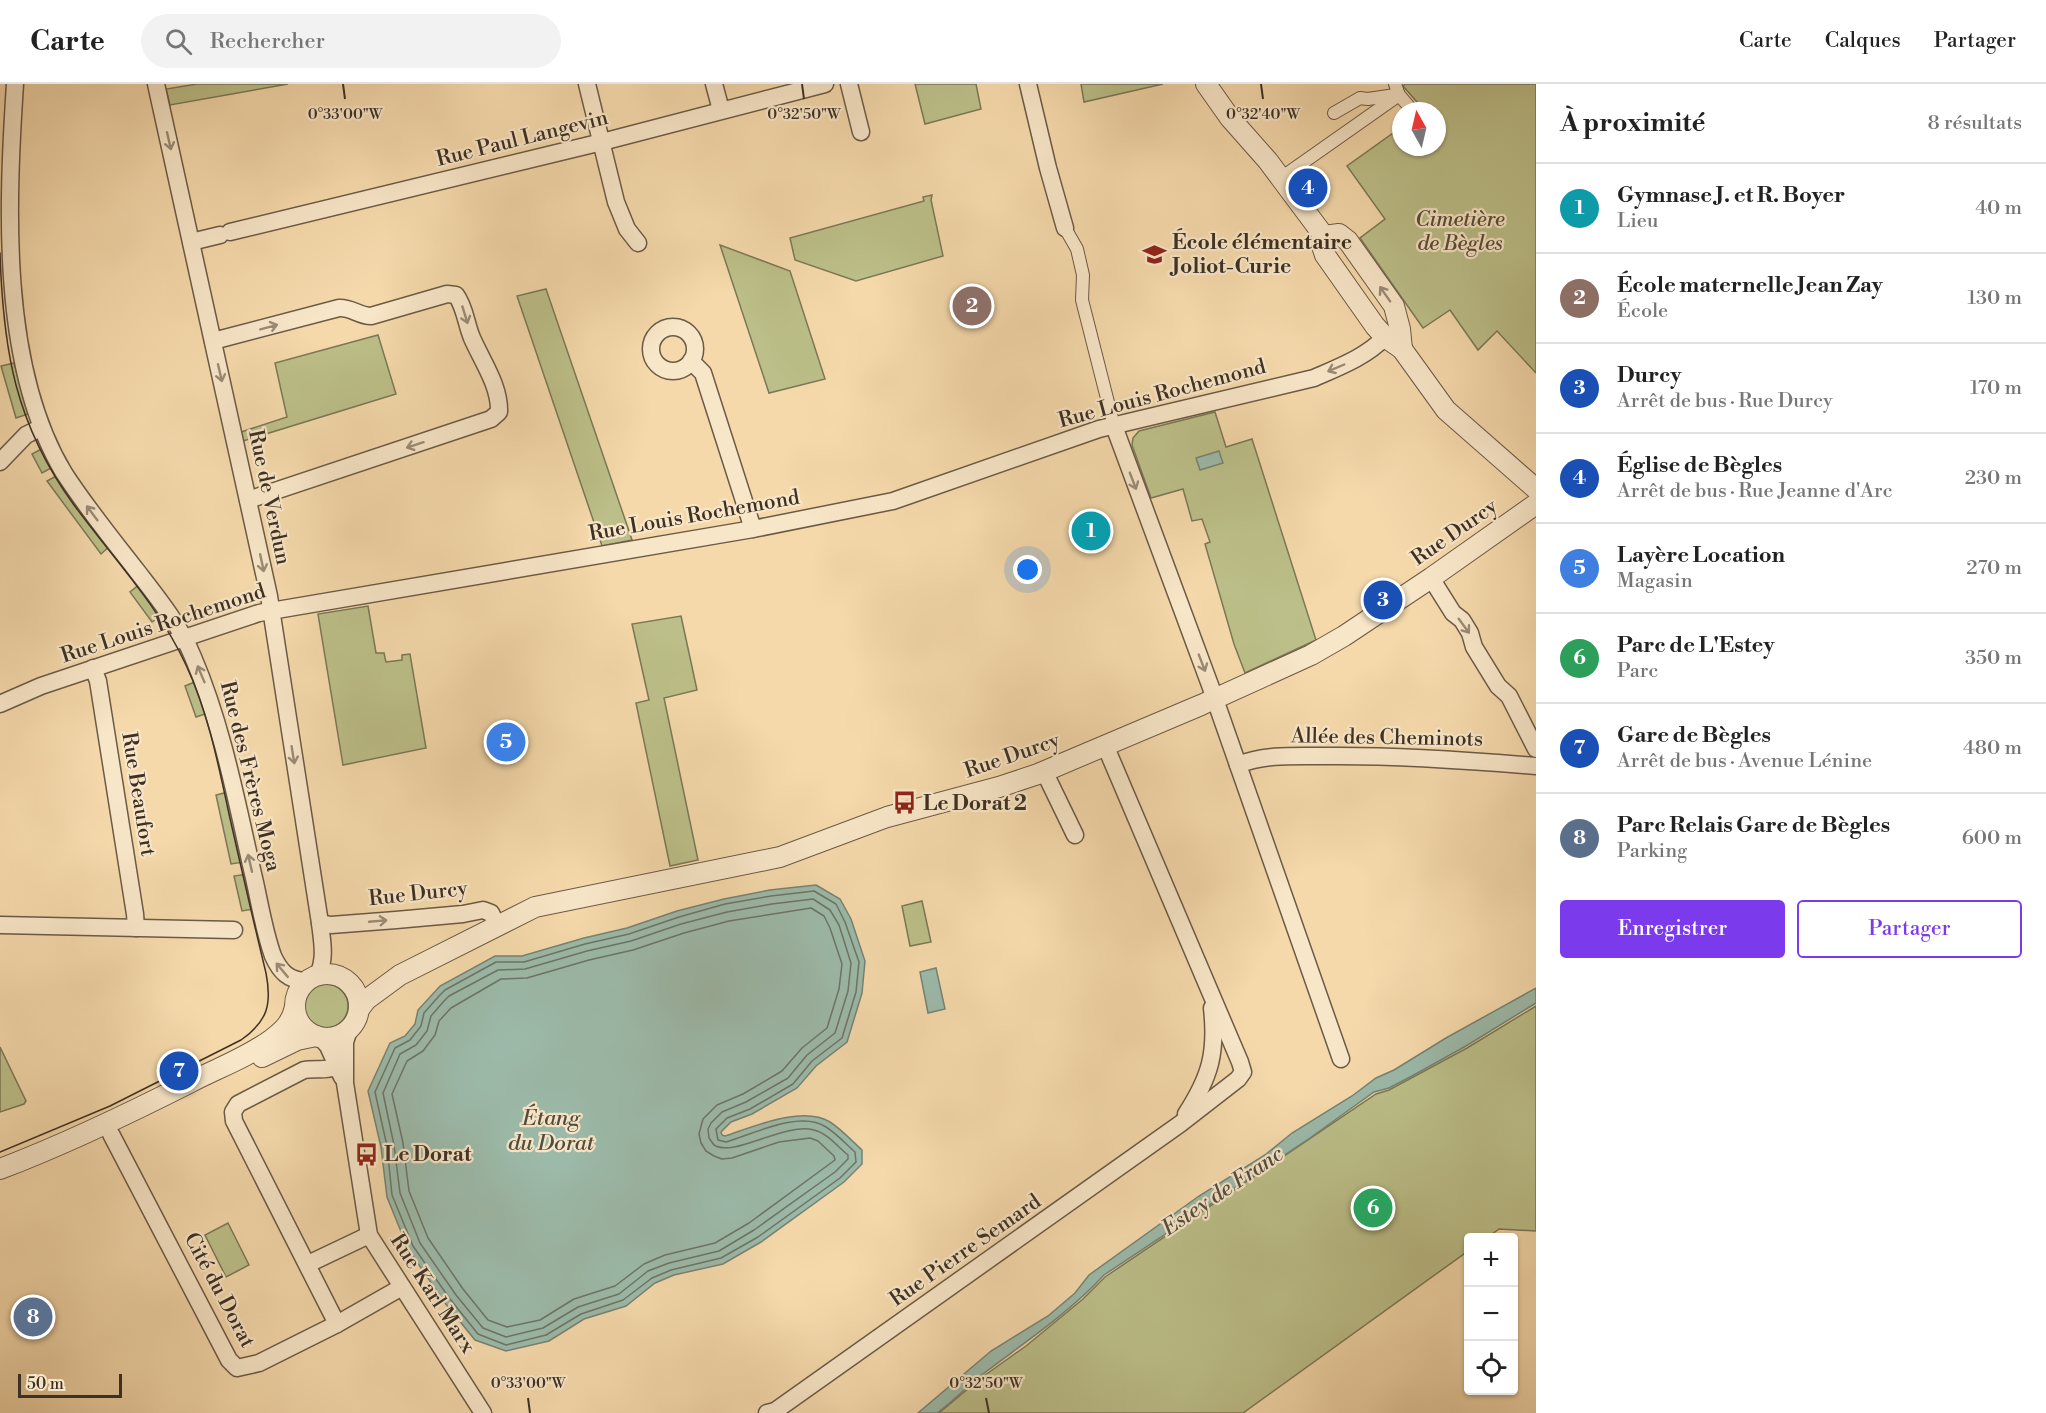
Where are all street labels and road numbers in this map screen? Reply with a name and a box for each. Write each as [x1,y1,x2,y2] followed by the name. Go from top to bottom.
[434,105,611,173] street label: Rue Paul Langevin
[1056,354,1269,434] street label: Rue Louis Rochemond
[242,427,296,568] street label: Rue de Verdun
[587,485,802,547] street label: Rue Louis Rochemond
[1406,493,1503,572] street label: Rue Durcy
[58,579,269,669] street label: Rue Louis Rochemond
[214,678,286,875] street label: Rue des Frères Moga
[1290,723,1483,753] street label: Allée des Cheminots
[961,727,1064,784] street label: Rue Durcy
[115,730,161,859] street label: Rue Beaufort
[367,876,470,912] street label: Rue Durcy
[885,1189,1046,1313] street label: Rue Pierre Semard
[178,1228,261,1353] street label: Cité du Dorat
[384,1229,481,1358] street label: Rue Karl Marx

